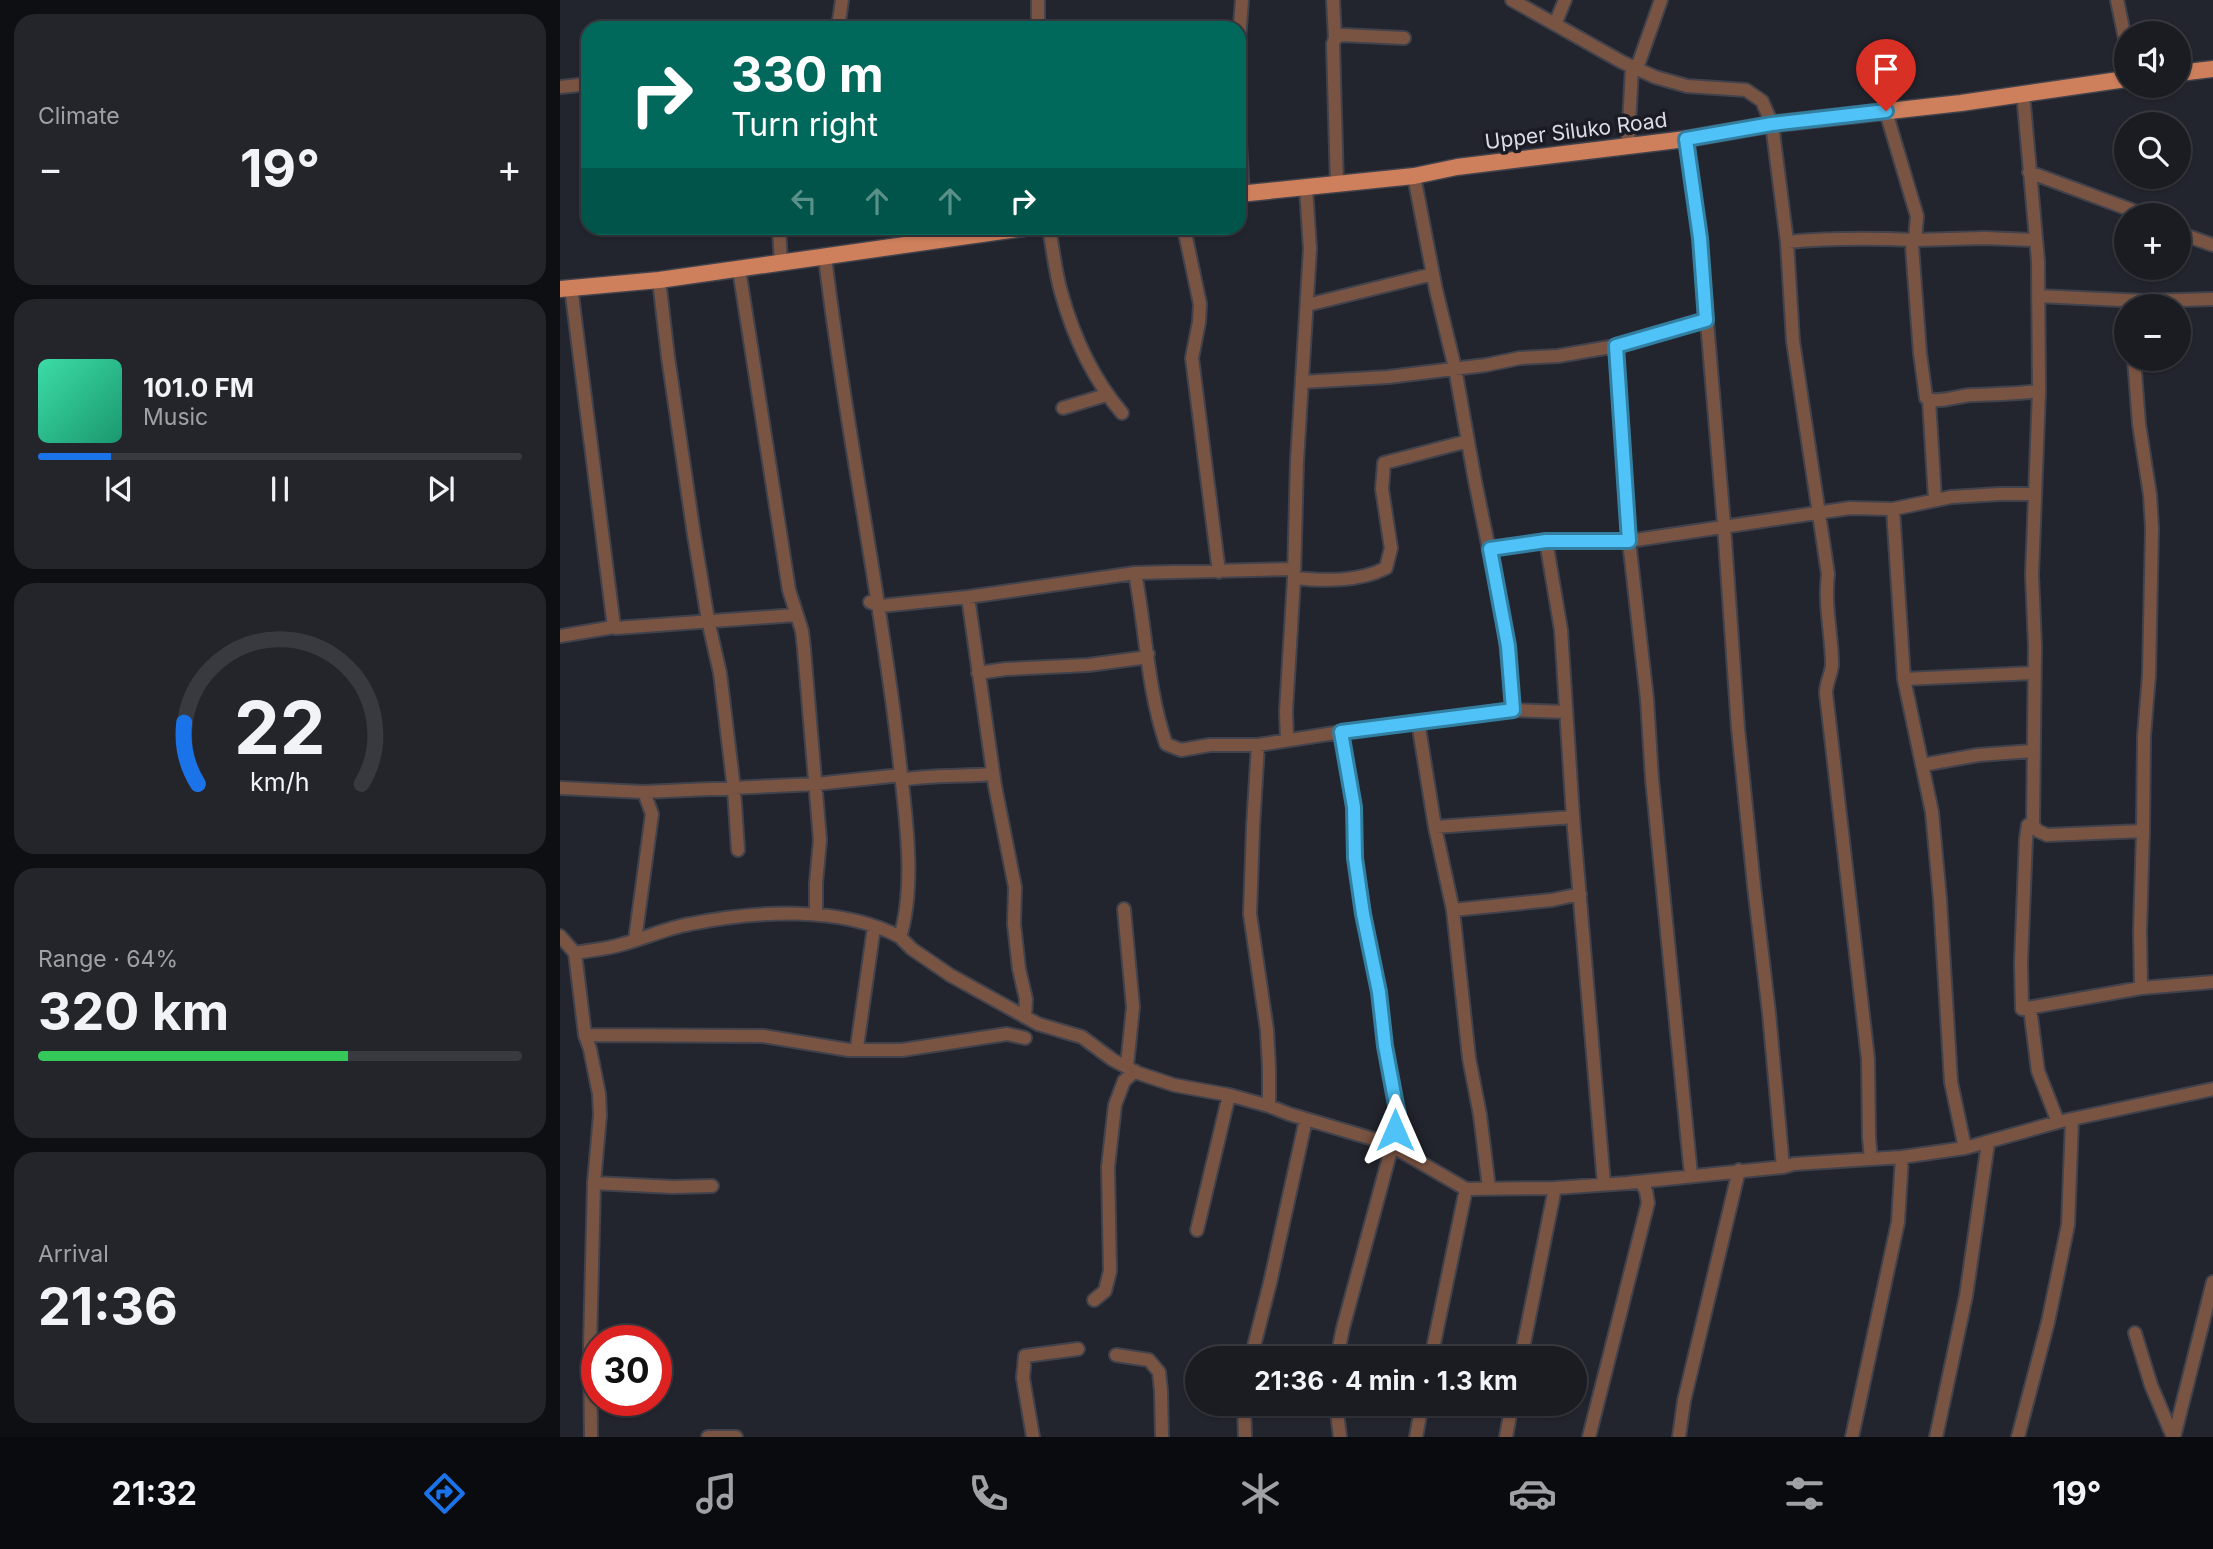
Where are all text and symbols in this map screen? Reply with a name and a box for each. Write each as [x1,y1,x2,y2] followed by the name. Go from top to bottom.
[2114,21,2191,371] map controls
[2114,21,2191,98] button: sound
[1856,39,1916,111] pin
[731,45,884,104] text: 330 m
[616,49,707,140] icon: right
[1867,50,1905,88] icon: arrive
[38,102,120,130] text: Climate
[731,105,878,144] text: Turn right
[1483,107,1669,154] street label: Upper Siluko Road
[2114,112,2191,189] button: search
[240,137,320,200] text: 19°
[38,145,63,191] text: −
[497,145,522,191] text: +
[785,182,823,220] icon: left
[858,182,896,220] icon: ahead
[931,182,969,220] icon: ahead
[1004,182,1042,220] icon: right
[2114,203,2191,280] button: +
[2114,294,2191,371] button: −
[143,372,254,403] text: 101.0 FM
[143,403,208,431] text: Music
[100,470,138,508] icon: previous
[261,470,299,508] icon: pause
[422,470,460,508] icon: next
[234,684,326,773] text: 22
[250,767,310,797] text: km/h
[38,945,178,973] text: Range · 64%
[38,980,229,1043] text: 320 km
[1358,1093,1432,1167] position arrow
[38,1240,109,1268] text: Arrival
[38,1275,178,1338] text: 21:36
[581,1325,672,1416] speed limit sign: 30
[1254,1365,1518,1396] text: 21:36 · 4 min · 1.3 km
[420,1469,469,1518] icon: directions
[692,1469,741,1518] icon: music
[964,1469,1013,1518] icon: phone
[1236,1469,1285,1518] icon: climate
[1508,1469,1557,1518] icon: car
[1780,1469,1829,1518] icon: filters
[112,1474,197,1513] text: 21:32
[2052,1474,2101,1513] text: 19°

